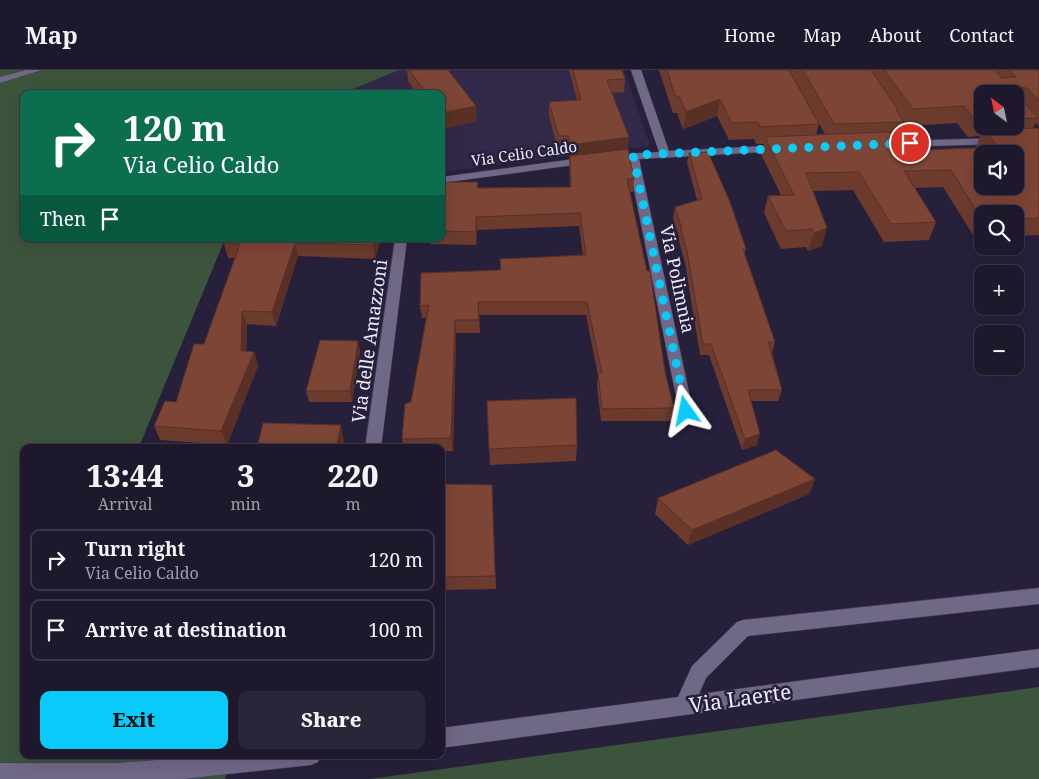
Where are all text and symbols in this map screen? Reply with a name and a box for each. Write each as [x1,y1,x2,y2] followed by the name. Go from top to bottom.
[25,18,78,51] text: Map
[724,23,775,47] text: Home
[803,23,841,47] text: Map
[869,23,921,47] text: About
[949,23,1014,47] text: Contact
[974,85,1024,135] north arrow
[974,85,1024,375] map controls
[123,104,226,151] text: 120 m
[40,110,105,175] icon: right
[889,122,931,164] pin
[896,129,924,157] icon: arrive
[470,136,578,170] street label: Via Celio Caldo
[974,145,1024,195] button: sound
[123,149,279,179] text: Via Celio Caldo
[96,205,124,233] icon: arrive
[974,205,1024,255] button: search
[40,206,86,232] text: Then
[655,223,701,335] street label: Via Polimnia
[346,257,392,424] street label: Via delle Amazzoni
[974,265,1024,315] button: +
[974,325,1024,375] button: −
[659,384,711,436] position arrow
[87,455,164,496] text: 13:44
[237,455,254,496] text: 3
[327,455,378,496] text: 220
[98,493,153,515] text: Arrival
[230,493,261,515] text: min
[345,493,361,515] text: m
[85,536,185,562] text: Turn right
[42,546,70,574] icon: right
[368,547,423,573] text: 120 m
[85,562,199,584] text: Via Celio Caldo
[42,616,70,644] icon: arrive
[85,617,287,643] text: Arrive at destination
[368,617,423,643] text: 100 m
[687,677,793,719] street label: Via Laerte
[40,691,228,749] button: Exit
[238,691,425,749] button: Share

